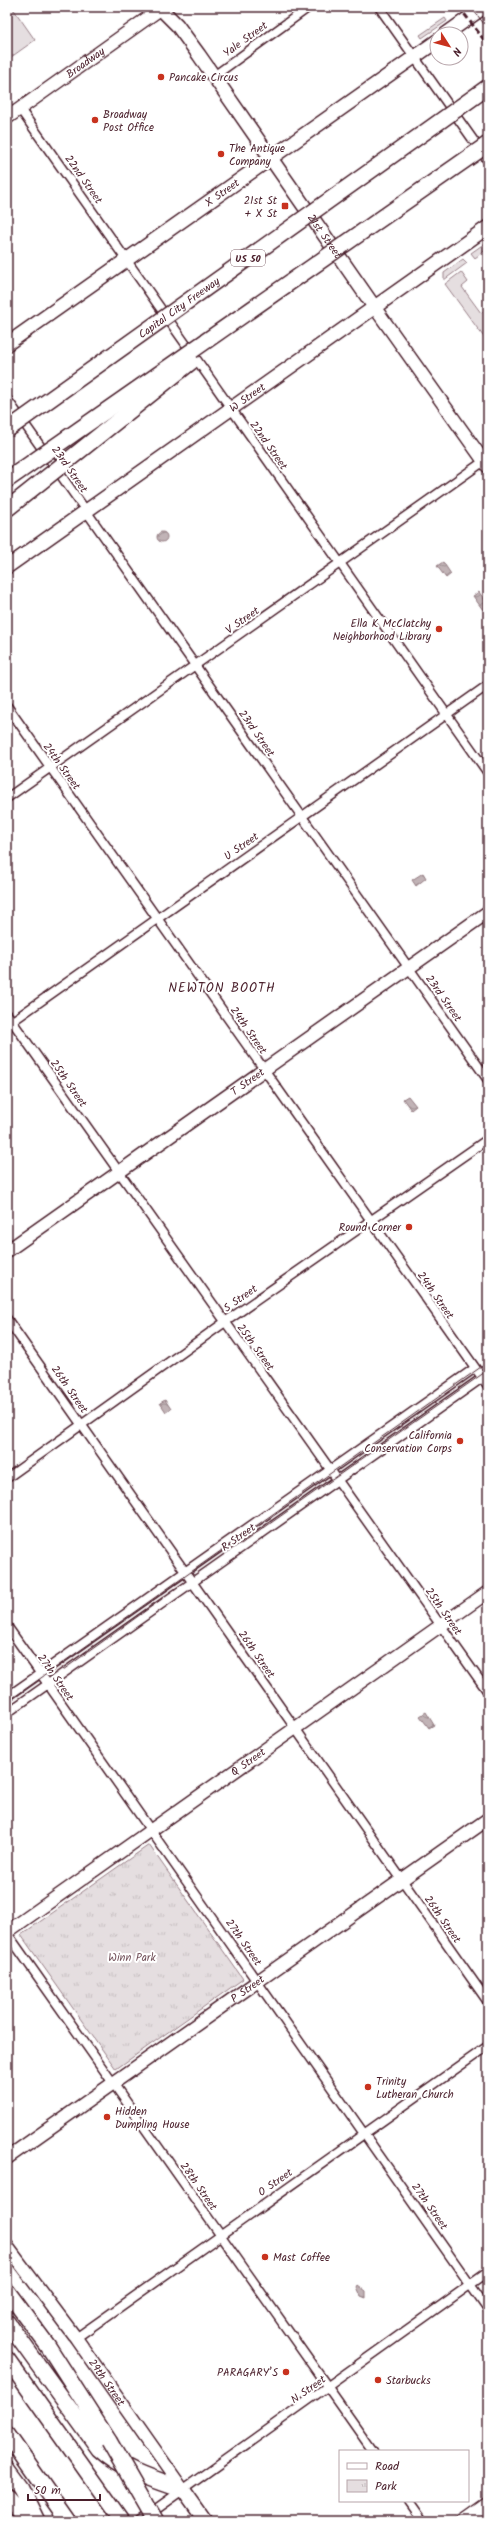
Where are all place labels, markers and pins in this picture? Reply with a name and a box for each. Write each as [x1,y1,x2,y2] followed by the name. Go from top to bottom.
[169,69,239,87] place label: Pancake Circus
[156,72,166,82] marker: Pancake Circus
[103,106,154,137] place label: Broadway Post Office
[90,115,100,125] marker: Broadway Post Office
[229,140,285,171] place label: The Antique Company
[216,149,226,159] marker: The Antique Company
[244,192,278,223] place label: 21st St + X St
[280,201,290,211] marker: 21st St + X St
[333,615,432,646] place label: Ella K McClatchy Neighborhood Library
[434,624,444,634] marker: Ella K McClatchy Neighborhood Library
[339,1219,402,1237] place label: Round Corner
[404,1222,414,1232] marker: Round Corner
[364,1427,452,1458] place label: California Conservation Corps
[455,1436,465,1446] marker: California Conservation Corps
[376,2073,454,2104] place label: Trinity Lutheran Church
[363,2082,373,2092] marker: Trinity Lutheran Church
[115,2103,190,2134] place label: Hidden Dumpling House
[102,2112,112,2122] marker: Hidden Dumpling House
[273,2249,330,2267] place label: Mast Coffee
[260,2252,270,2262] marker: Mast Coffee
[217,2364,278,2382] place label: PARAGARY’S
[281,2367,291,2377] marker: PARAGARY’S
[386,2372,431,2390] place label: Starbucks
[373,2375,383,2385] marker: Starbucks

